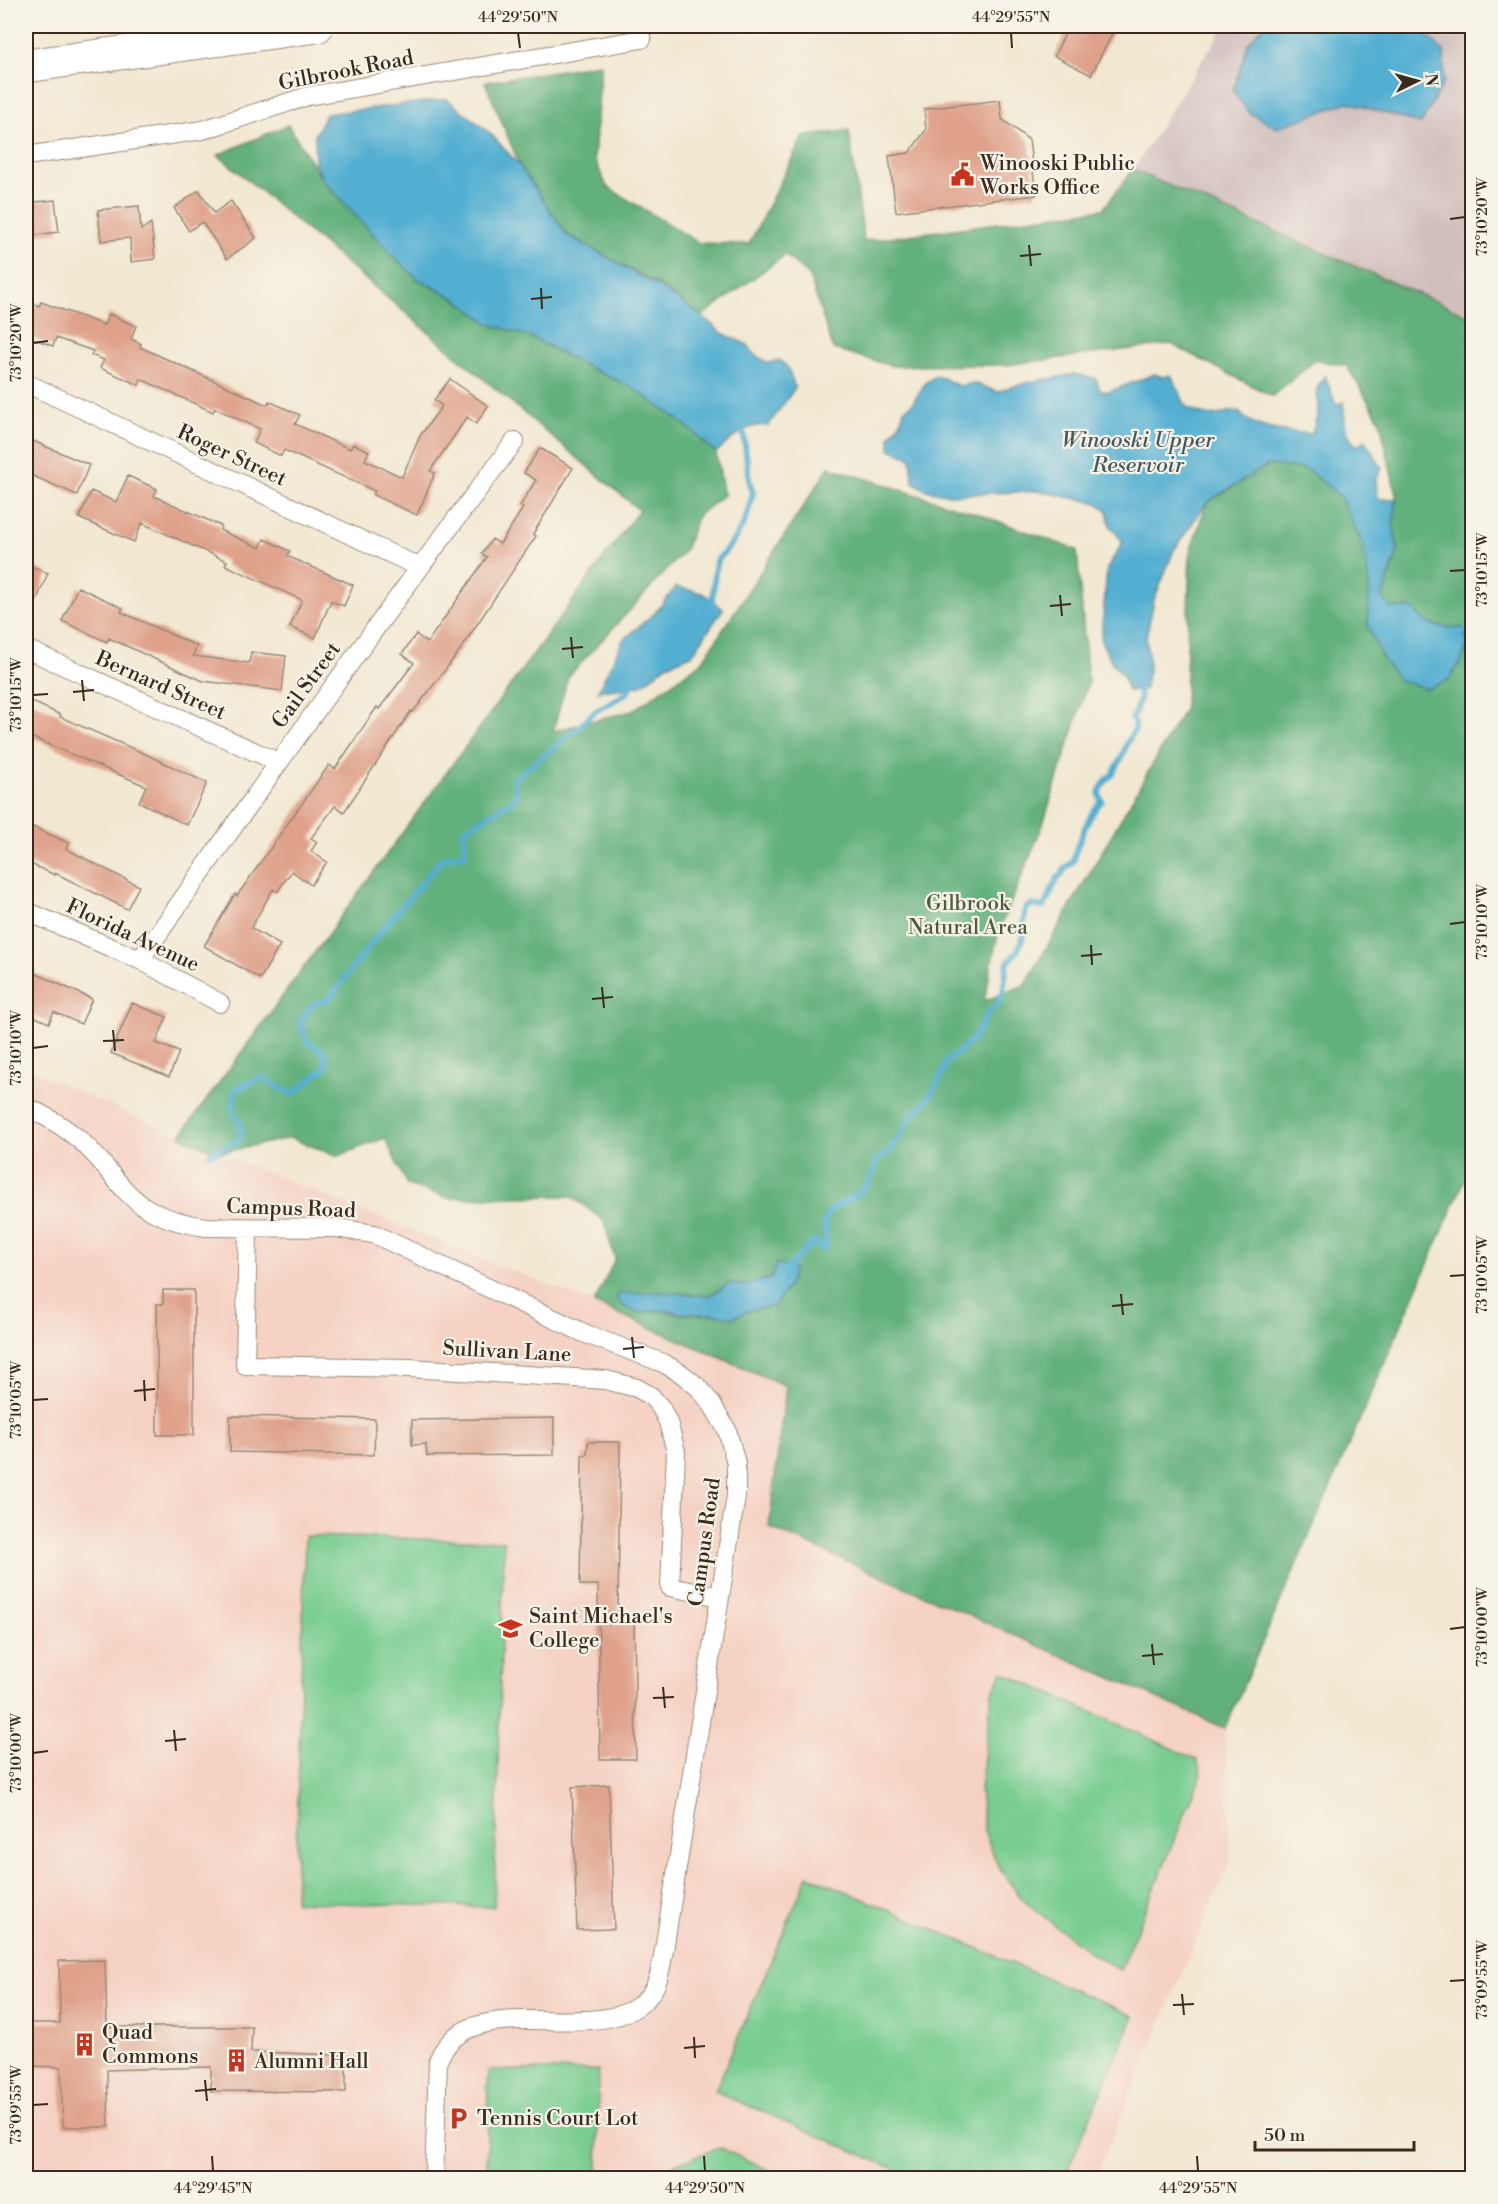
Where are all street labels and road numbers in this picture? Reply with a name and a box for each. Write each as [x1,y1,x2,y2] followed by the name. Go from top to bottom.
[276,45,416,97] street label: Gilbrook Road
[173,419,291,493] street label: Roger Street
[267,637,347,734] street label: Gail Street
[90,645,230,727] street label: Bernard Street
[62,894,203,978] street label: Florida Avenue
[226,1194,356,1224] street label: Campus Road
[442,1336,572,1368] street label: Sullivan Lane
[683,1476,727,1608] street label: Campus Road

